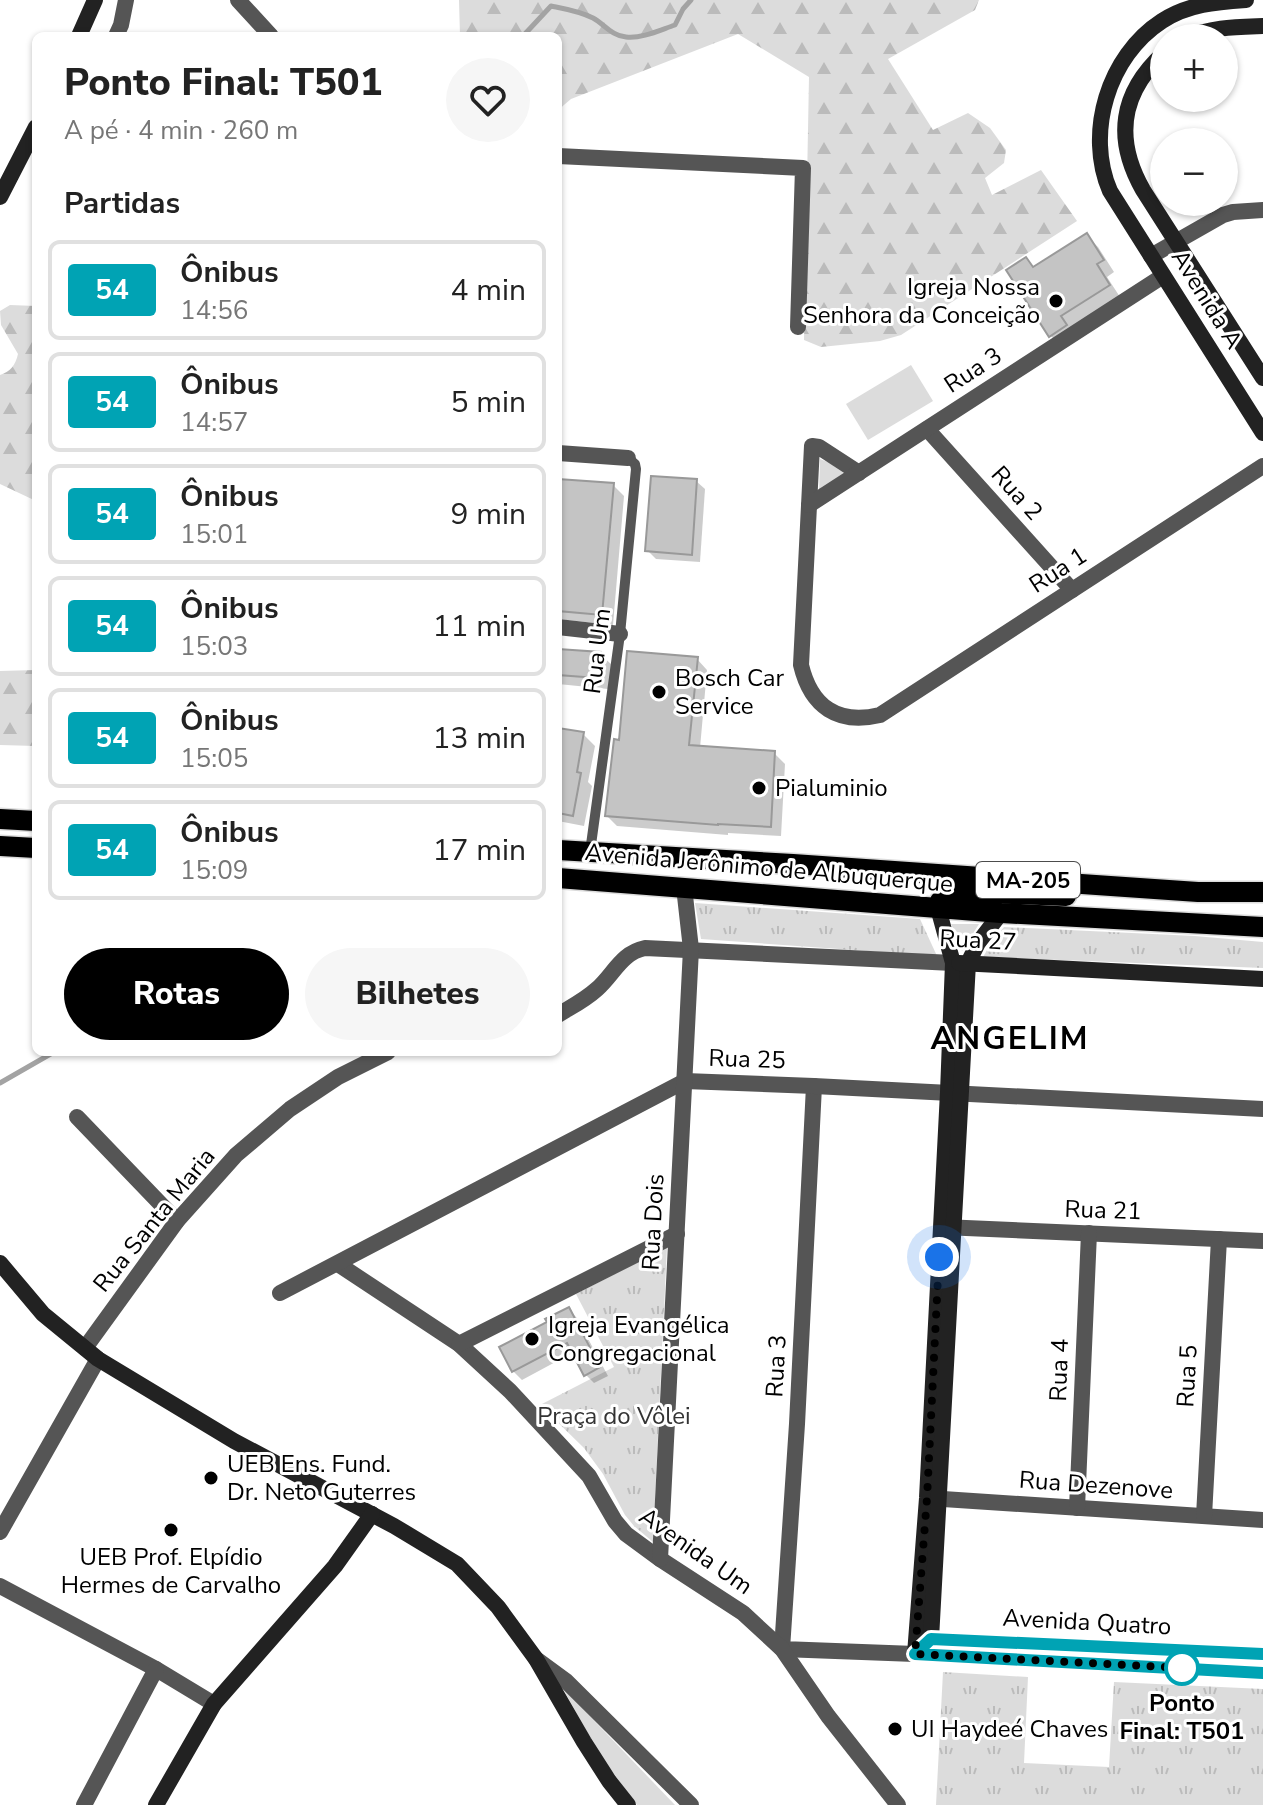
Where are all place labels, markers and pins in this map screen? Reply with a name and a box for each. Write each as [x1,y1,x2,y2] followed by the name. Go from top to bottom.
[803,271,1040,331] place label: Igreja Nossa Senhora da Conceição
[1047,292,1065,310] marker: Igreja Nossa Senhora da Conceição
[675,662,785,722] place label: Bosch Car Service
[650,683,668,701] marker: Bosch Car Service
[775,772,888,804] place label: Pialuminio
[750,779,768,797] marker: Pialuminio
[548,1309,729,1369] place label: Igreja Evangélica Congregacional
[523,1330,541,1348] marker: Igreja Evangélica Congregacional
[227,1448,416,1508] place label: UEB Ens. Fund. Dr. Neto Guterres
[202,1469,220,1487] marker: UEB Ens. Fund. Dr. Neto Guterres
[162,1521,180,1539] marker: UEB Prof. Elpídio Hermes de Carvalho
[61,1541,281,1601] place label: UEB Prof. Elpídio Hermes de Carvalho
[1165,1651,1199,1685] marker: Ponto Final: T501
[1120,1687,1244,1747] place label: Ponto Final: T501
[911,1713,1108,1745] place label: UI Haydeé Chaves
[886,1720,904,1738] marker: UI Haydeé Chaves

